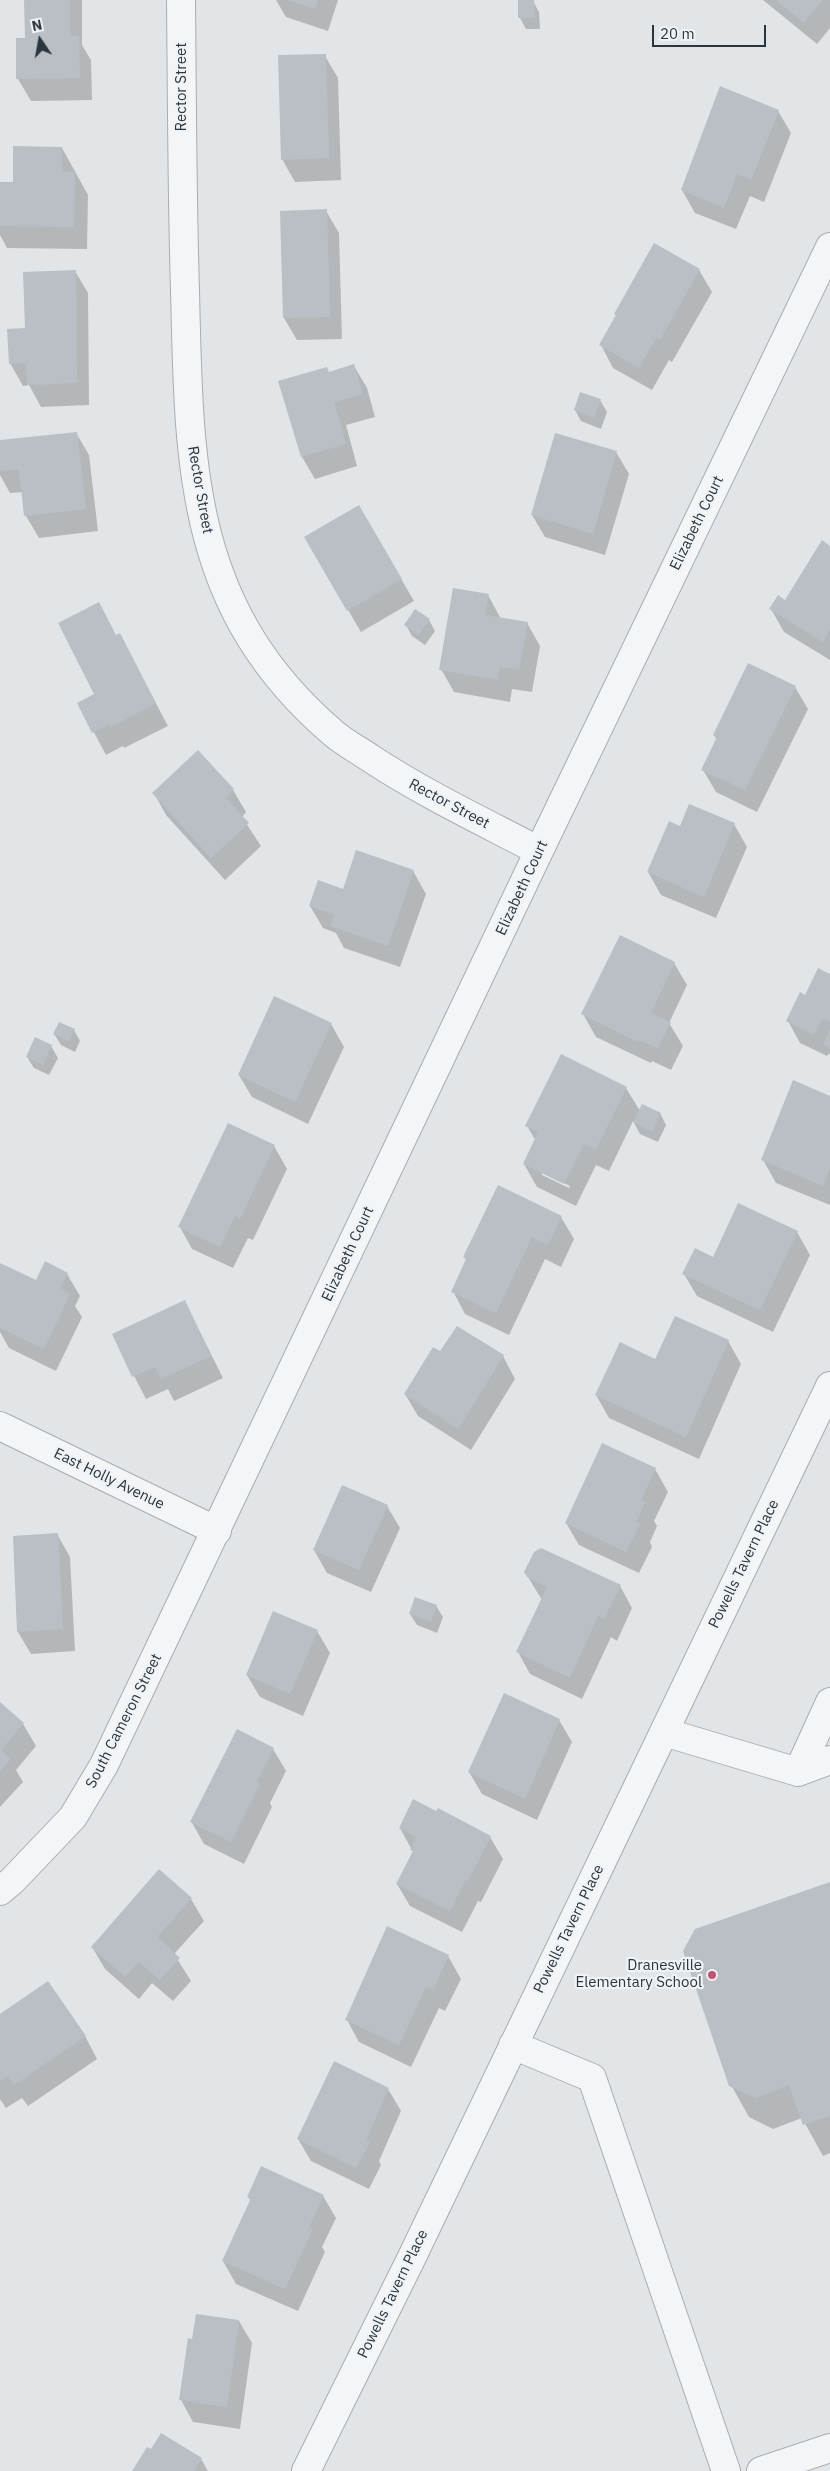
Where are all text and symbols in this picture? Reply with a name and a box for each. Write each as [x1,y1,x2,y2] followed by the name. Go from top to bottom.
[15,15,65,65] north arrow
[30,15,44,35] text: N
[655,15,769,47] scale bar
[660,24,695,43] text: 20 m
[173,43,191,131] street label: Rector Street
[183,445,217,535] street label: Rector Street
[666,473,728,573] street label: Elizabeth Court
[406,775,492,833] street label: Rector Street
[492,838,552,938] street label: Elizabeth Court
[318,1204,378,1304] street label: Elizabeth Court
[51,1444,167,1514] street label: East Holly Avenue
[705,1497,783,1631] street label: Powells Tavern Place
[82,1651,166,1791] street label: South Cameron Street
[530,1862,608,1996] street label: Powells Tavern Place
[575,1957,702,1992] place label: Dranesville Elementary School
[706,1969,718,1981] marker: Dranesville Elementary School
[354,2227,432,2361] street label: Powells Tavern Place

